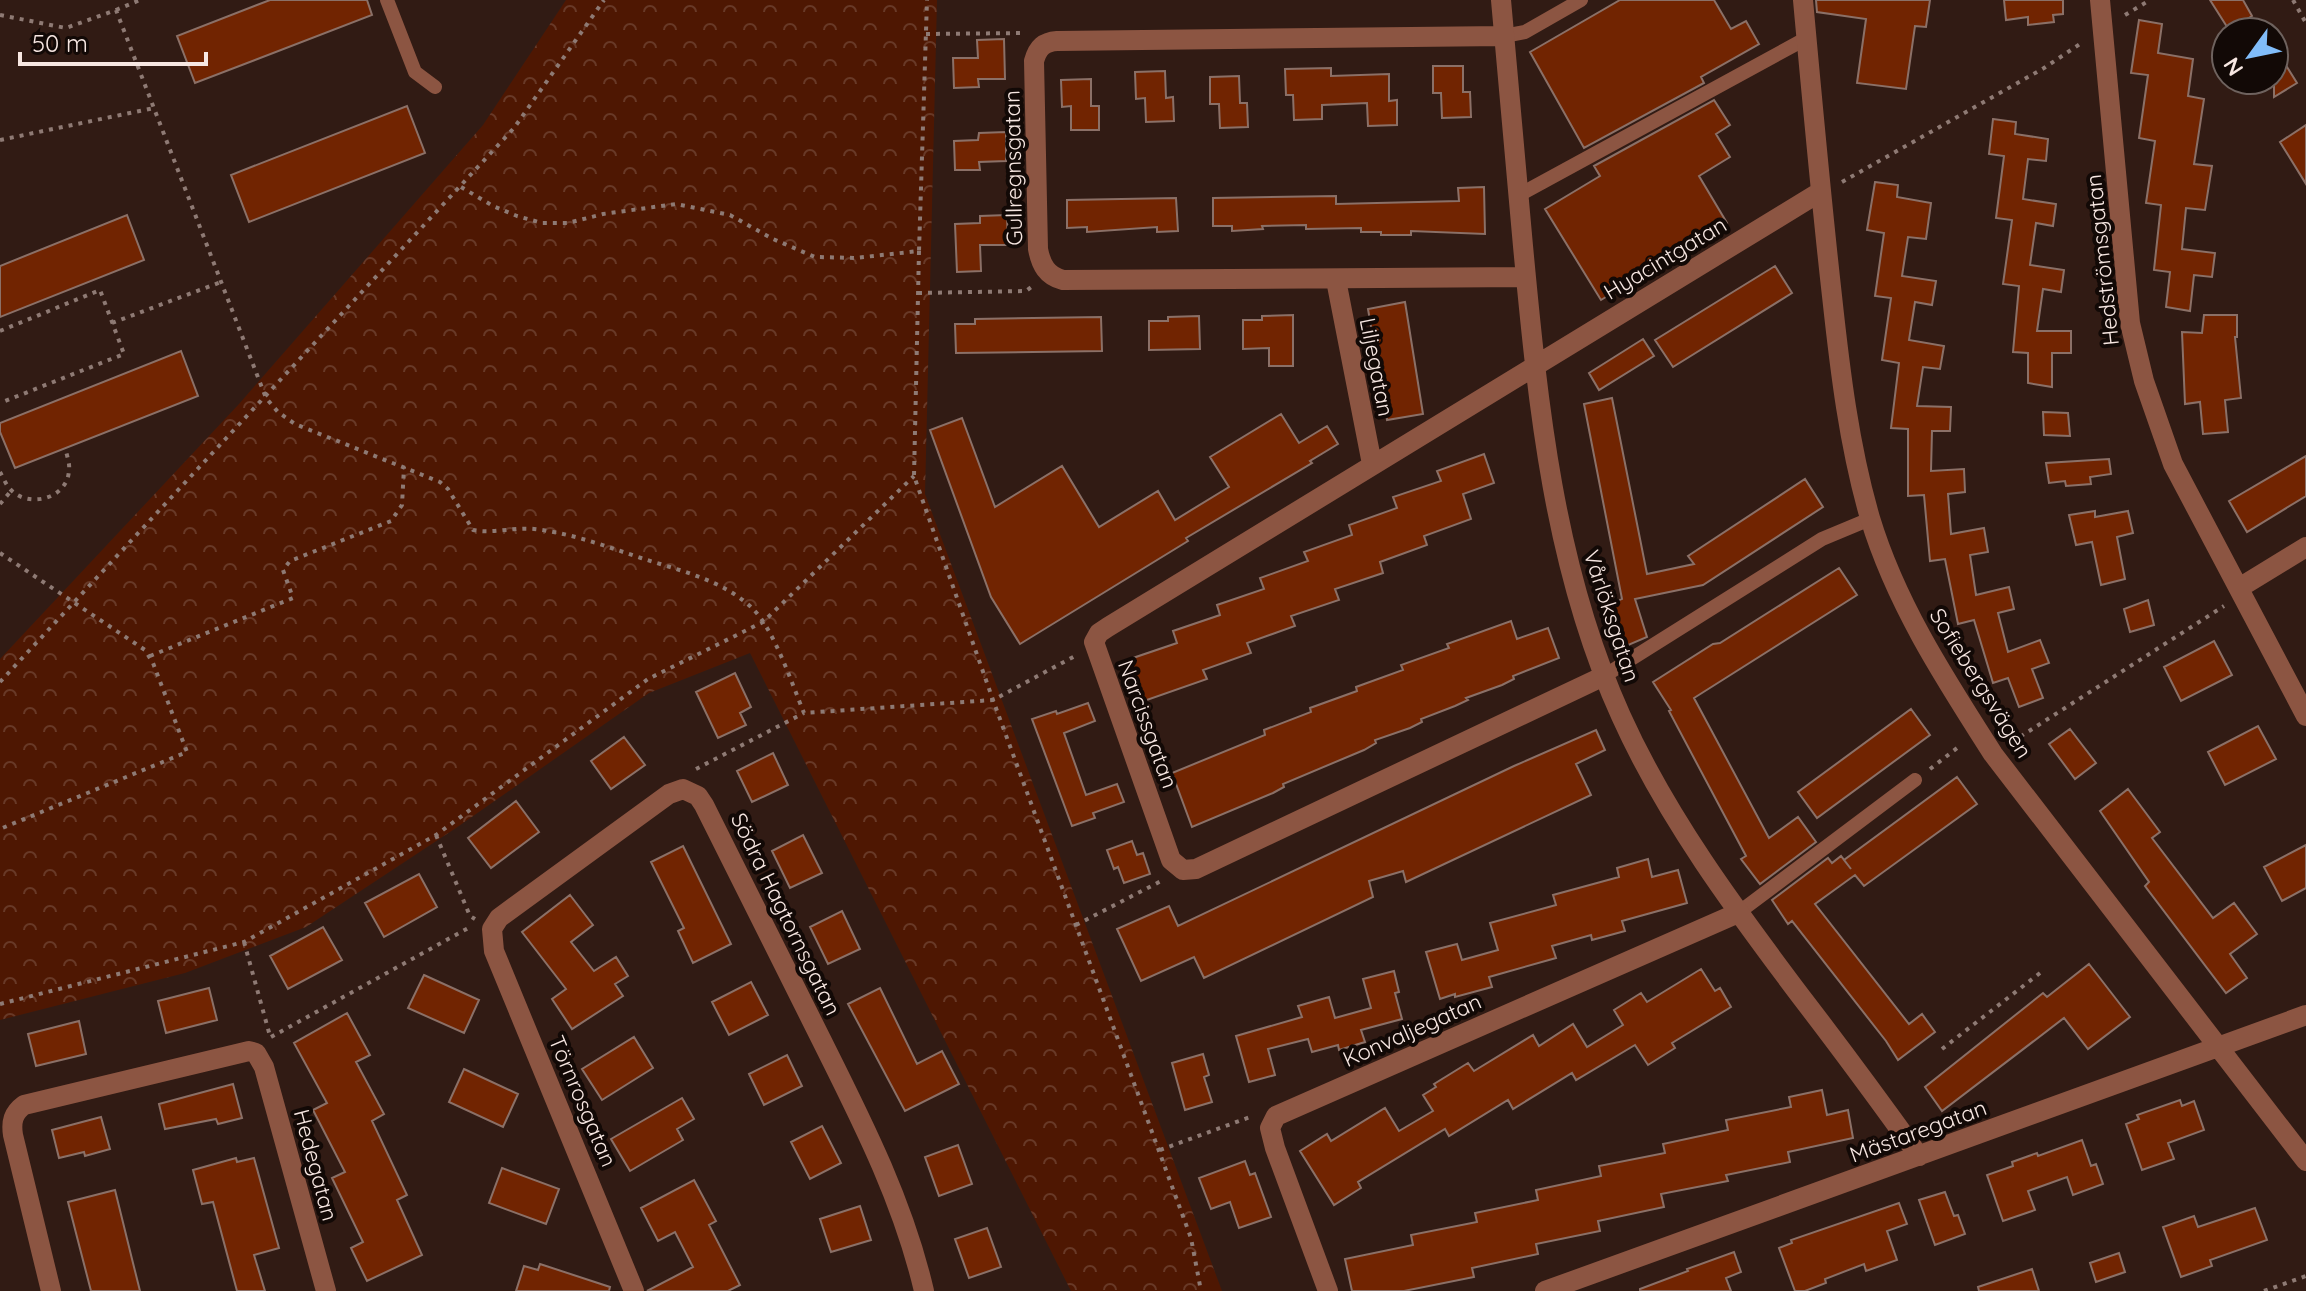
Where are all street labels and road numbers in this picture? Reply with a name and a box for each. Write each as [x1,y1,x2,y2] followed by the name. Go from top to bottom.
[998,90,1028,246] street label: Gullregnsgatan
[2079,173,2125,347] street label: Hedströmsgatan
[1599,210,1731,306] street label: Hyacintgatan
[1354,315,1400,419] street label: Liljegatan
[1578,547,1646,685] street label: Vårlöksgatan
[1924,603,2038,763] street label: Sofiebergsvägen
[1112,656,1184,792] street label: Narcissgatan
[725,808,847,1020] street label: Södra Hagtornsgatan
[1338,987,1486,1073] street label: Konvaljegatan
[543,1031,623,1171] street label: Törnrosgatan
[1846,1093,1990,1169] street label: Mästaregatan
[288,1106,344,1224] street label: Hedegatan

